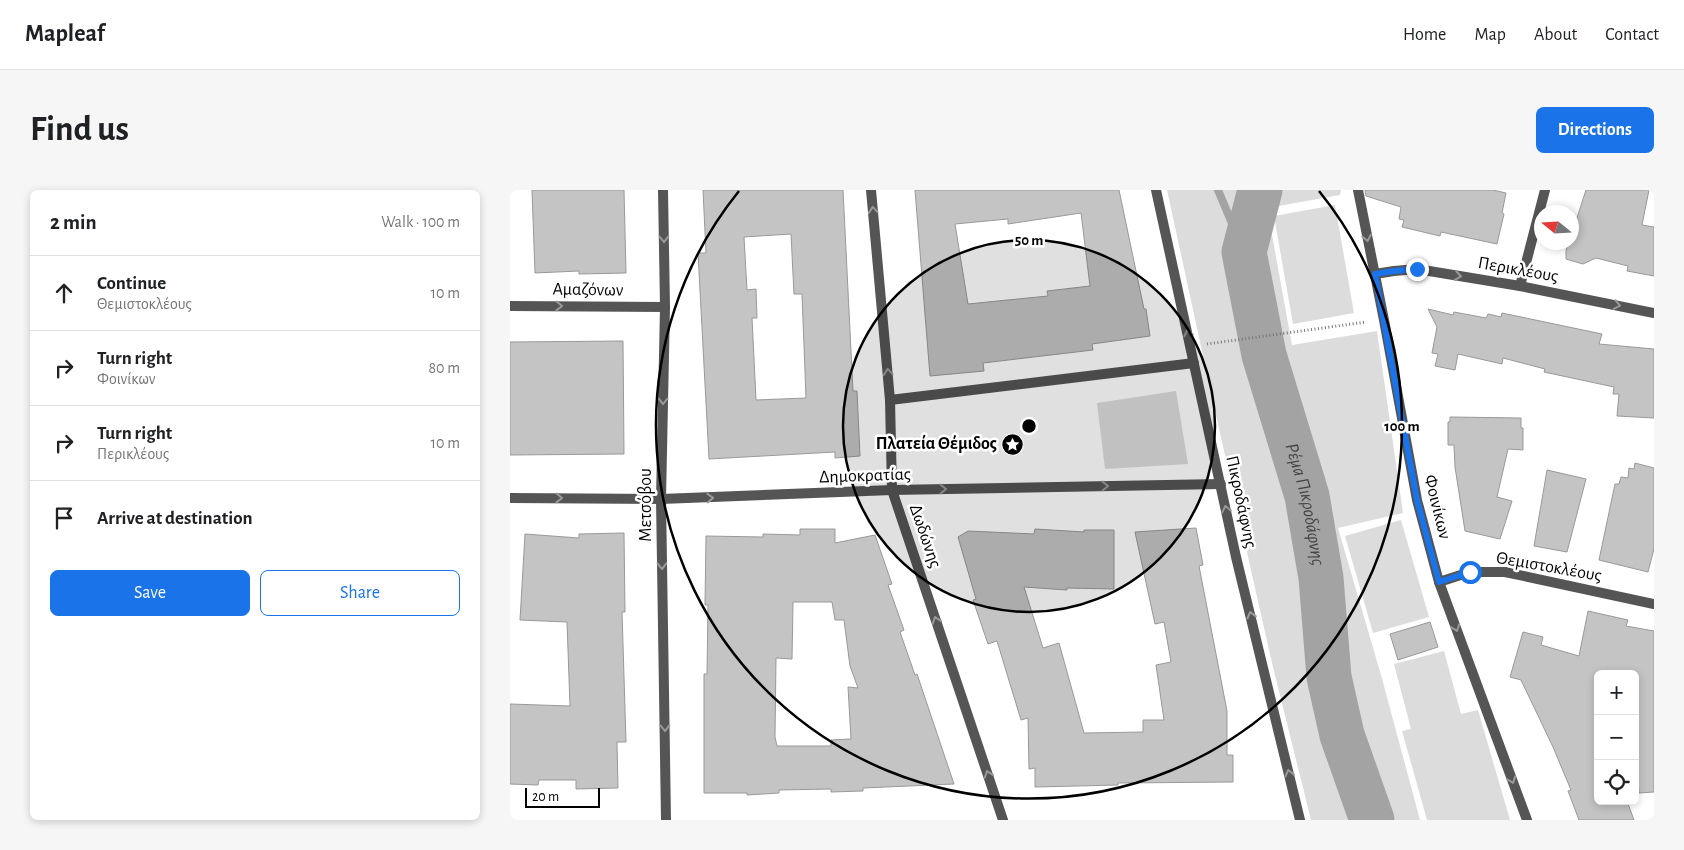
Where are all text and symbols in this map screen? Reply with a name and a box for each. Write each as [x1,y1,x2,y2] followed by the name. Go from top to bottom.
[25,22,105,46] text: Mapleaf
[1403,26,1446,44] text: Home
[1474,26,1506,44] text: Map
[1534,26,1577,44] text: About
[1605,26,1659,44] text: Contact
[1536,107,1654,153] button: Directions
[30,112,129,147] text: Find us
[1534,205,1579,250] north arrow
[868,206,879,214] one-way arrow
[50,212,97,233] text: 2 min
[381,214,460,230] text: Walk · 100 m
[1015,233,1043,248] text: 50 m
[1362,233,1372,242] one-way arrow
[659,235,669,243] one-way arrow
[1476,254,1560,286] street label: Περικλέους
[1406,258,1429,281] route end
[1454,270,1462,281] one-way arrow
[97,274,166,293] text: Continue
[50,279,78,307] icon: ahead
[552,280,624,300] street label: Αμαζόνων
[431,285,460,301] text: 10 m
[97,296,192,312] text: Θεμιστοκλέους
[1613,300,1622,310] one-way arrow
[555,301,563,311] one-way arrow
[1183,329,1193,338] one-way arrow
[97,349,172,368] text: Turn right
[50,354,78,382] icon: right
[429,360,460,376] text: 80 m
[883,368,894,376] one-way arrow
[97,371,156,387] text: Φοινίκων
[658,398,668,405] one-way arrow
[1020,417,1038,435] centre of rings
[1384,419,1420,434] text: 100 m
[97,424,172,443] text: Turn right
[50,429,78,457] icon: right
[1001,432,1025,456] place icon: Πλατεία Θέμιδος
[876,434,997,453] place label: Πλατεία Θέμιδος
[431,435,460,451] text: 10 m
[1282,441,1328,567] water label: Ρέμα Πικροδάφνης
[97,446,169,462] text: Περικλέους
[1222,454,1260,550] street label: Πικροδάφνης
[819,464,911,487] street label: Δημοκρατίας
[637,468,655,542] street label: Μετσόβου
[1420,473,1455,542] street label: Φοινίκων
[1102,481,1109,491] one-way arrow
[939,484,947,495] one-way arrow
[706,492,714,503] one-way arrow
[555,493,563,503] one-way arrow
[906,502,944,570] street label: Δωδώνης
[50,504,78,532] icon: arrive
[1221,505,1232,513] one-way arrow
[97,509,253,528] text: Arrive at destination
[1495,549,1603,585] street label: Θεμιστοκλέους
[1459,561,1482,584] route start
[657,562,668,570] one-way arrow
[50,570,250,616] button: Save
[260,570,460,616] button: Share
[1246,611,1256,619] one-way arrow
[932,616,942,624] one-way arrow
[1450,623,1460,632] one-way arrow
[1594,670,1639,805] map controls
[1594,670,1639,715] button: +
[1594,715,1639,760] button: −
[660,724,670,732] one-way arrow
[1594,760,1639,805] button: locate
[1284,768,1295,777] one-way arrow
[983,770,993,778] one-way arrow
[1506,775,1516,784] one-way arrow
[525,785,600,808] scale bar
[532,790,559,804] text: 20 m

